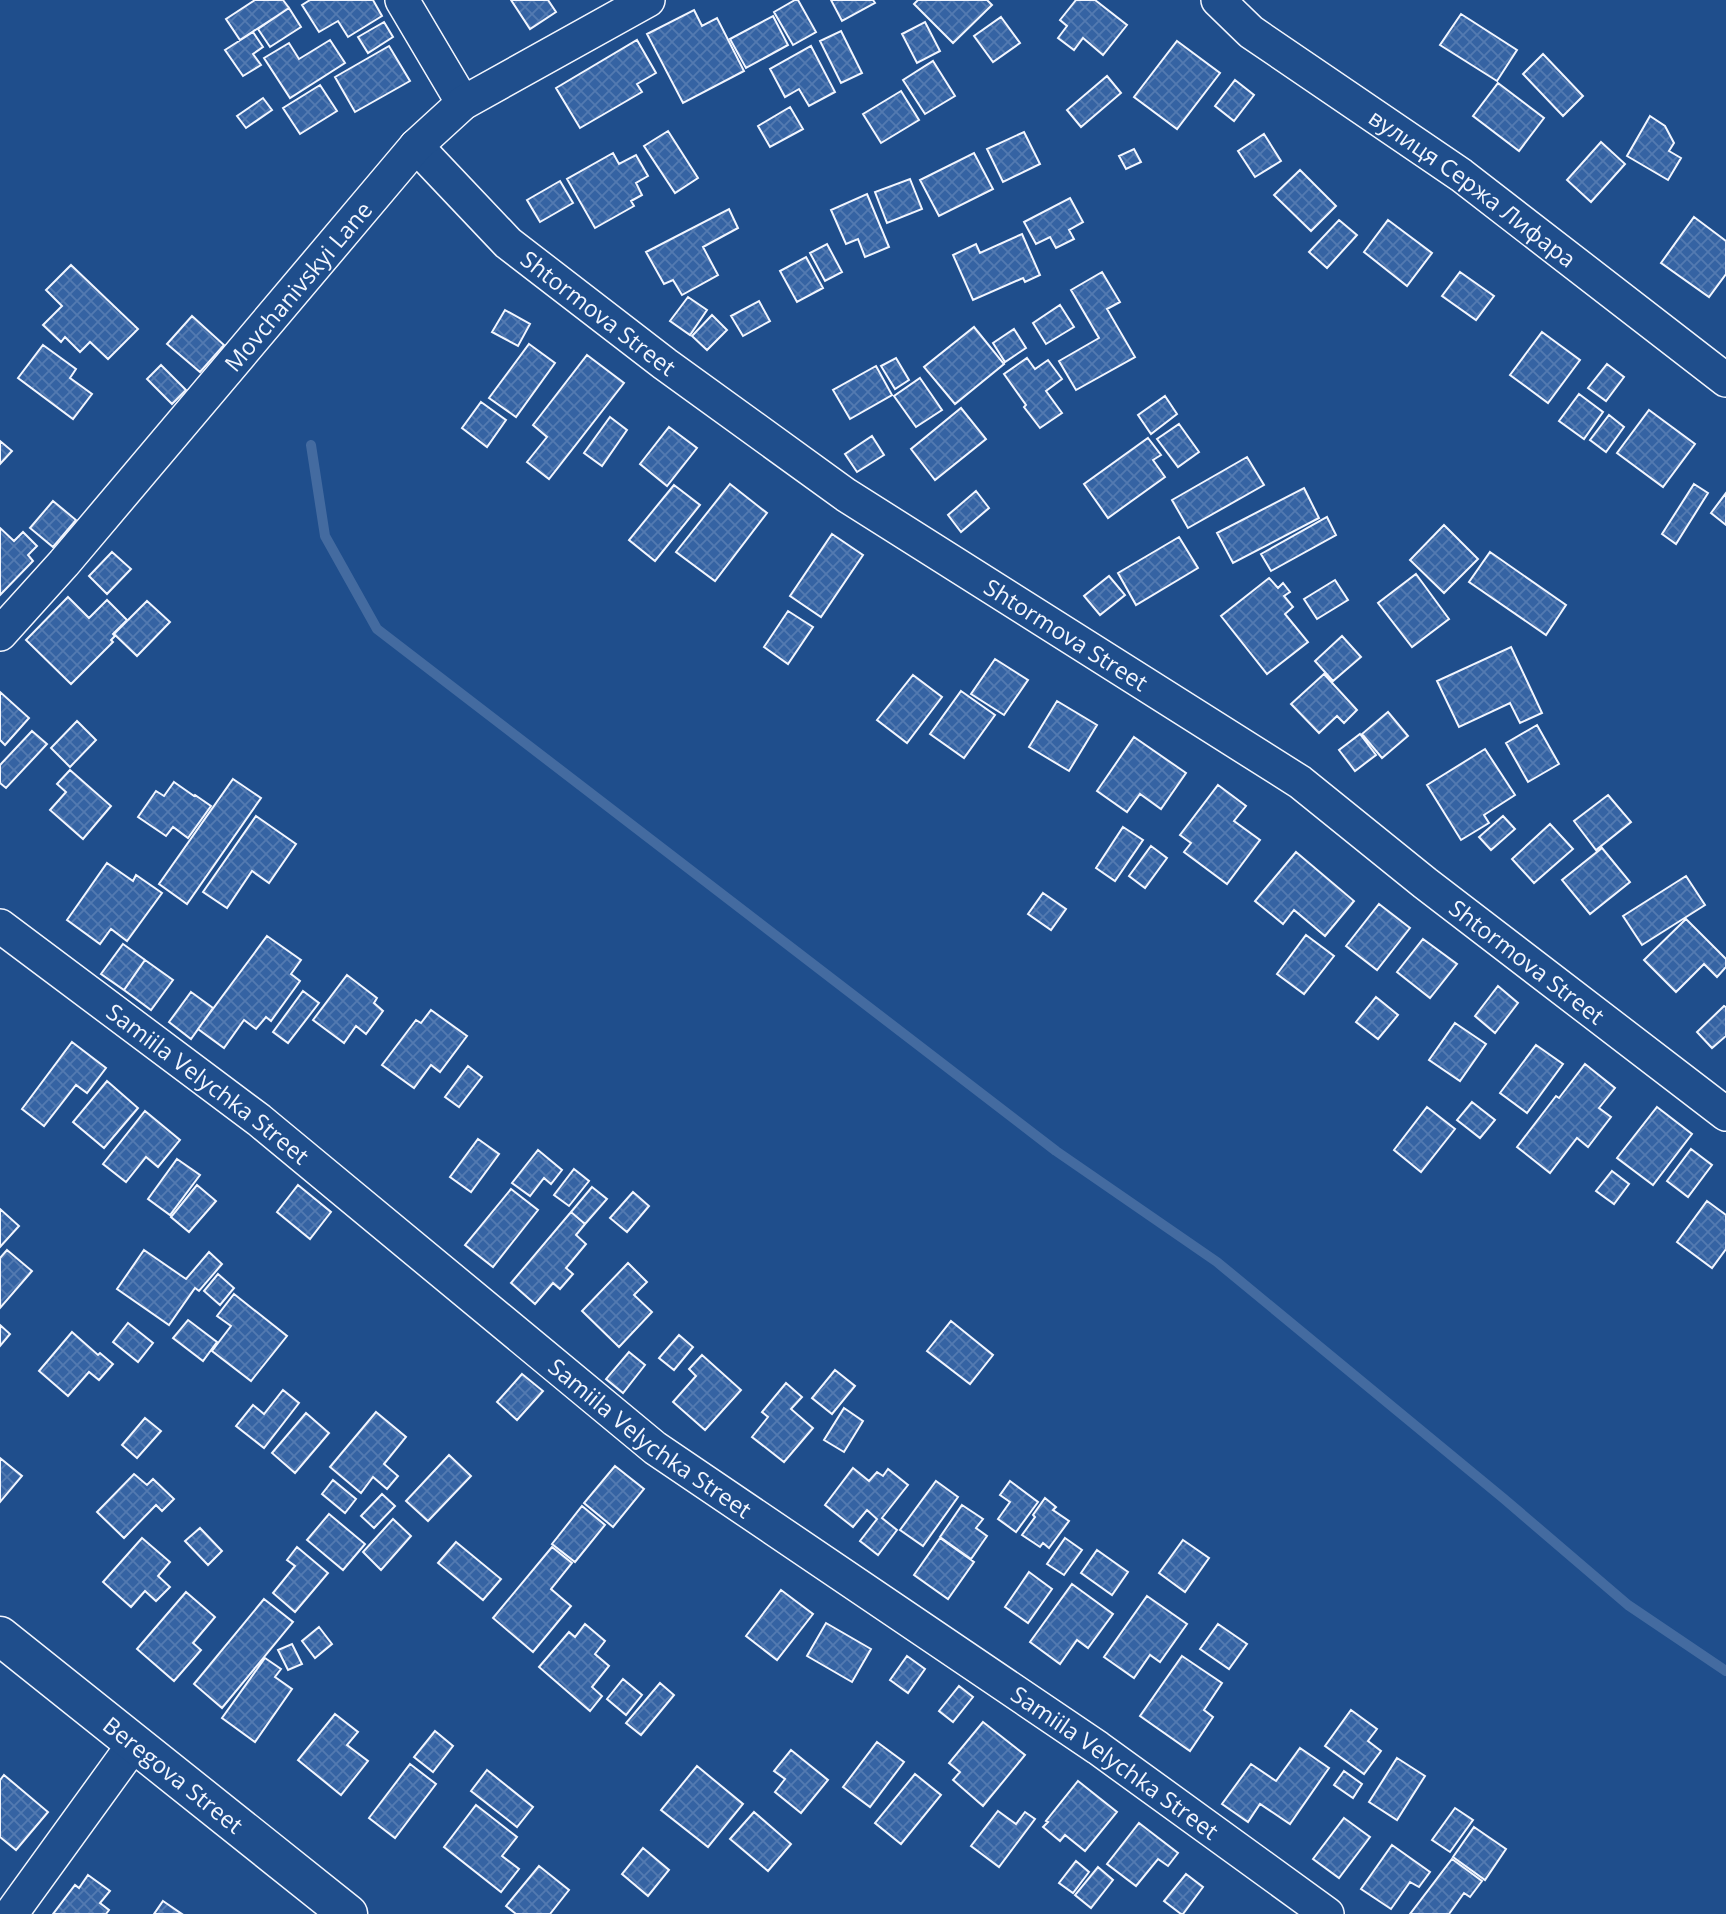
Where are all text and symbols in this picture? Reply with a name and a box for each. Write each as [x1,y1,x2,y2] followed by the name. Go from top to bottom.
[1363,101,1583,274] street label: вулиця Сержа Лифара
[217,194,379,378] street label: Movchanivskyi Lane
[514,243,683,383] street label: Shtormova Street
[978,571,1154,698] street label: Shtormova Street
[1443,892,1611,1031] street label: Shtormova Street
[100,996,316,1171] street label: Samiila Velychka Street
[542,1351,758,1525] street label: Samiila Velychka Street
[1005,1678,1225,1847] street label: Samiila Velychka Street
[97,1709,250,1840] street label: Beregova Street

